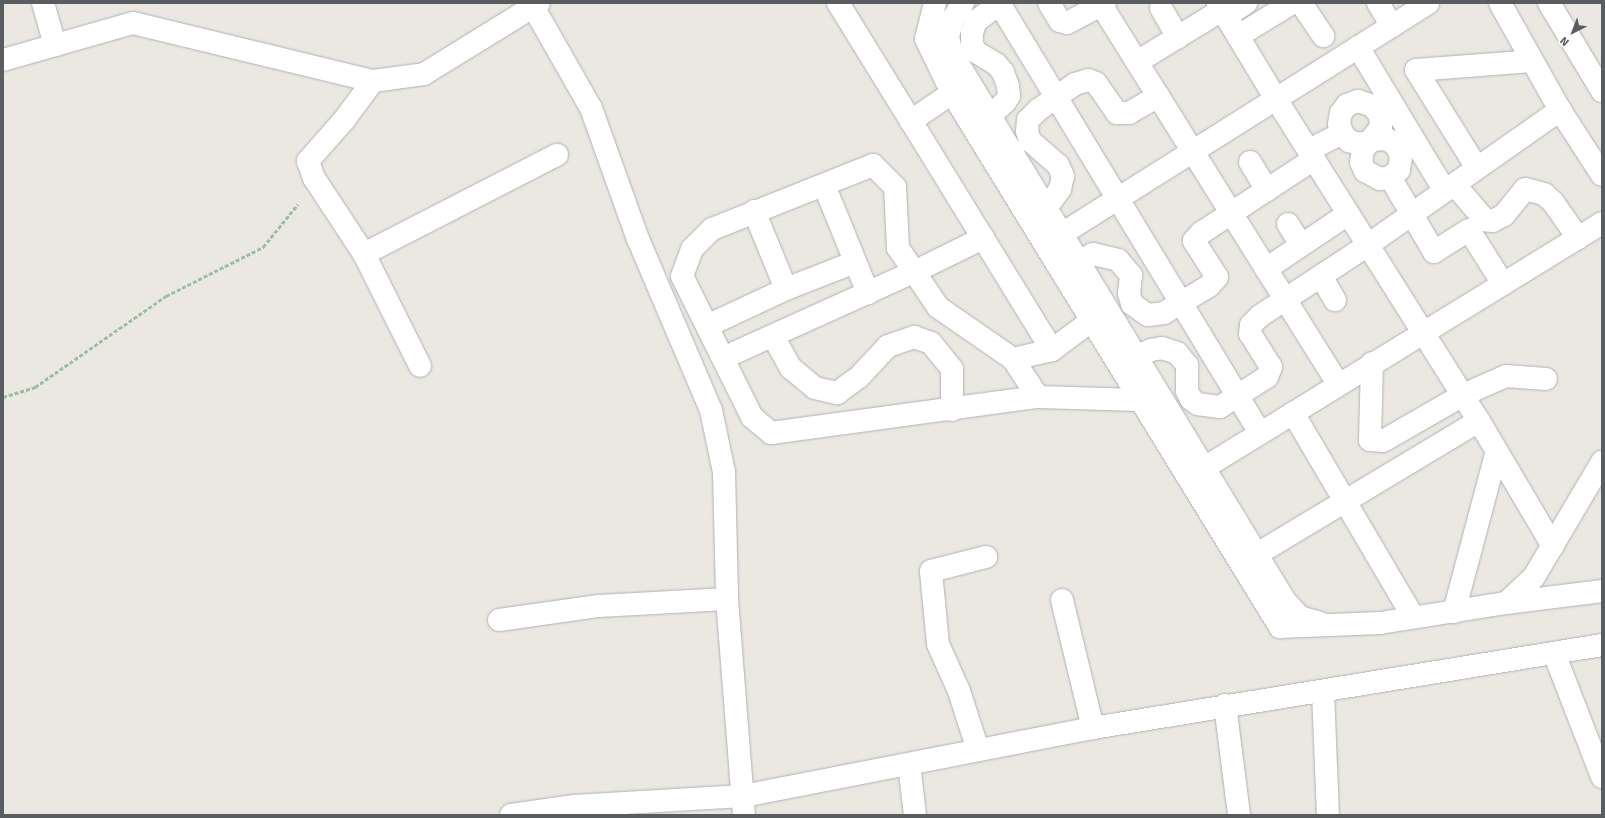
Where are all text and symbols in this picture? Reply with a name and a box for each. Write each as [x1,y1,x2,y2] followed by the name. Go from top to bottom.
[1553,12,1593,52] north arrow
[1557,34,1572,49] text: N

